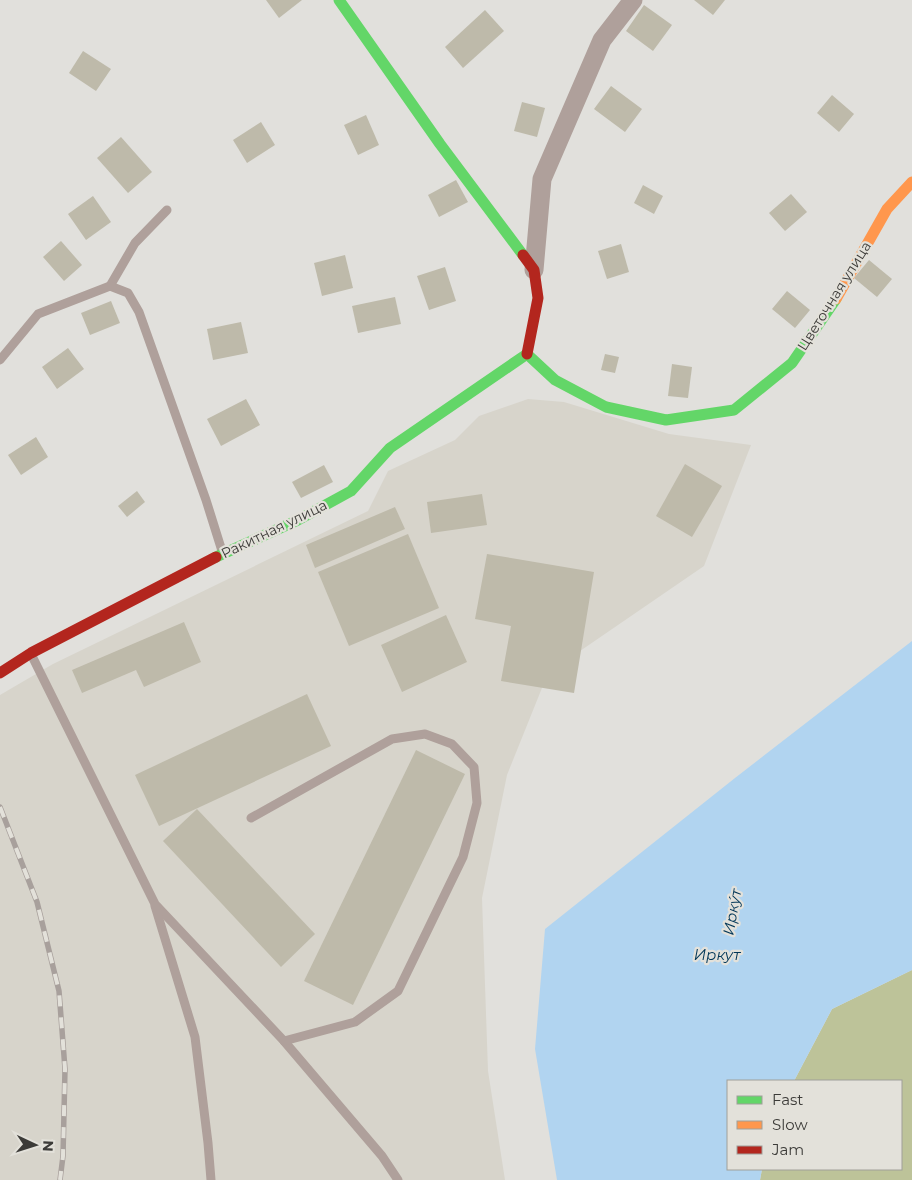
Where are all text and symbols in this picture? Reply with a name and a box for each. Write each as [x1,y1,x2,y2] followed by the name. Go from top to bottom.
[793,238,875,354] street label: Цветочная улица
[218,496,330,562] street label: Ракитная улица
[719,887,746,937] water label: Ирку́т
[694,945,741,964] water label: Иркут
[727,1080,902,1170] legend
[772,1090,803,1109] text: Fast
[772,1115,808,1134] text: Slow
[10,1120,60,1170] north arrow
[39,1140,57,1152] text: N
[771,1140,804,1159] text: Jam

